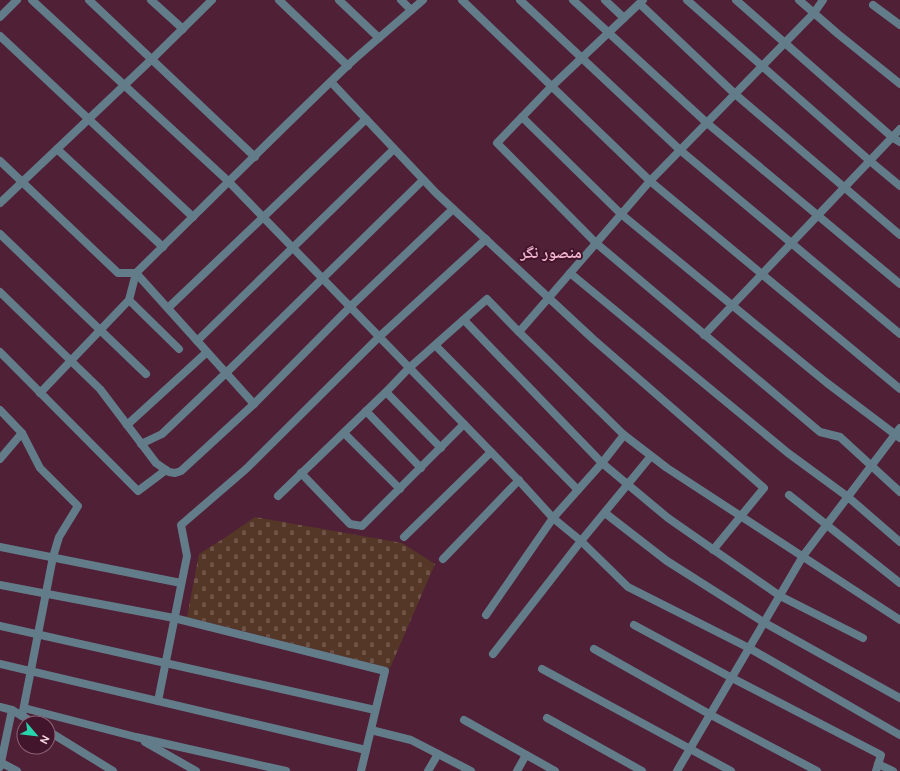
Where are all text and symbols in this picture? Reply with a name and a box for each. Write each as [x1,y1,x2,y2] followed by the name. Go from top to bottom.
[519,243,582,261] district label: منصور نگر
[16,715,56,755] north arrow
[38,733,52,746] text: N

